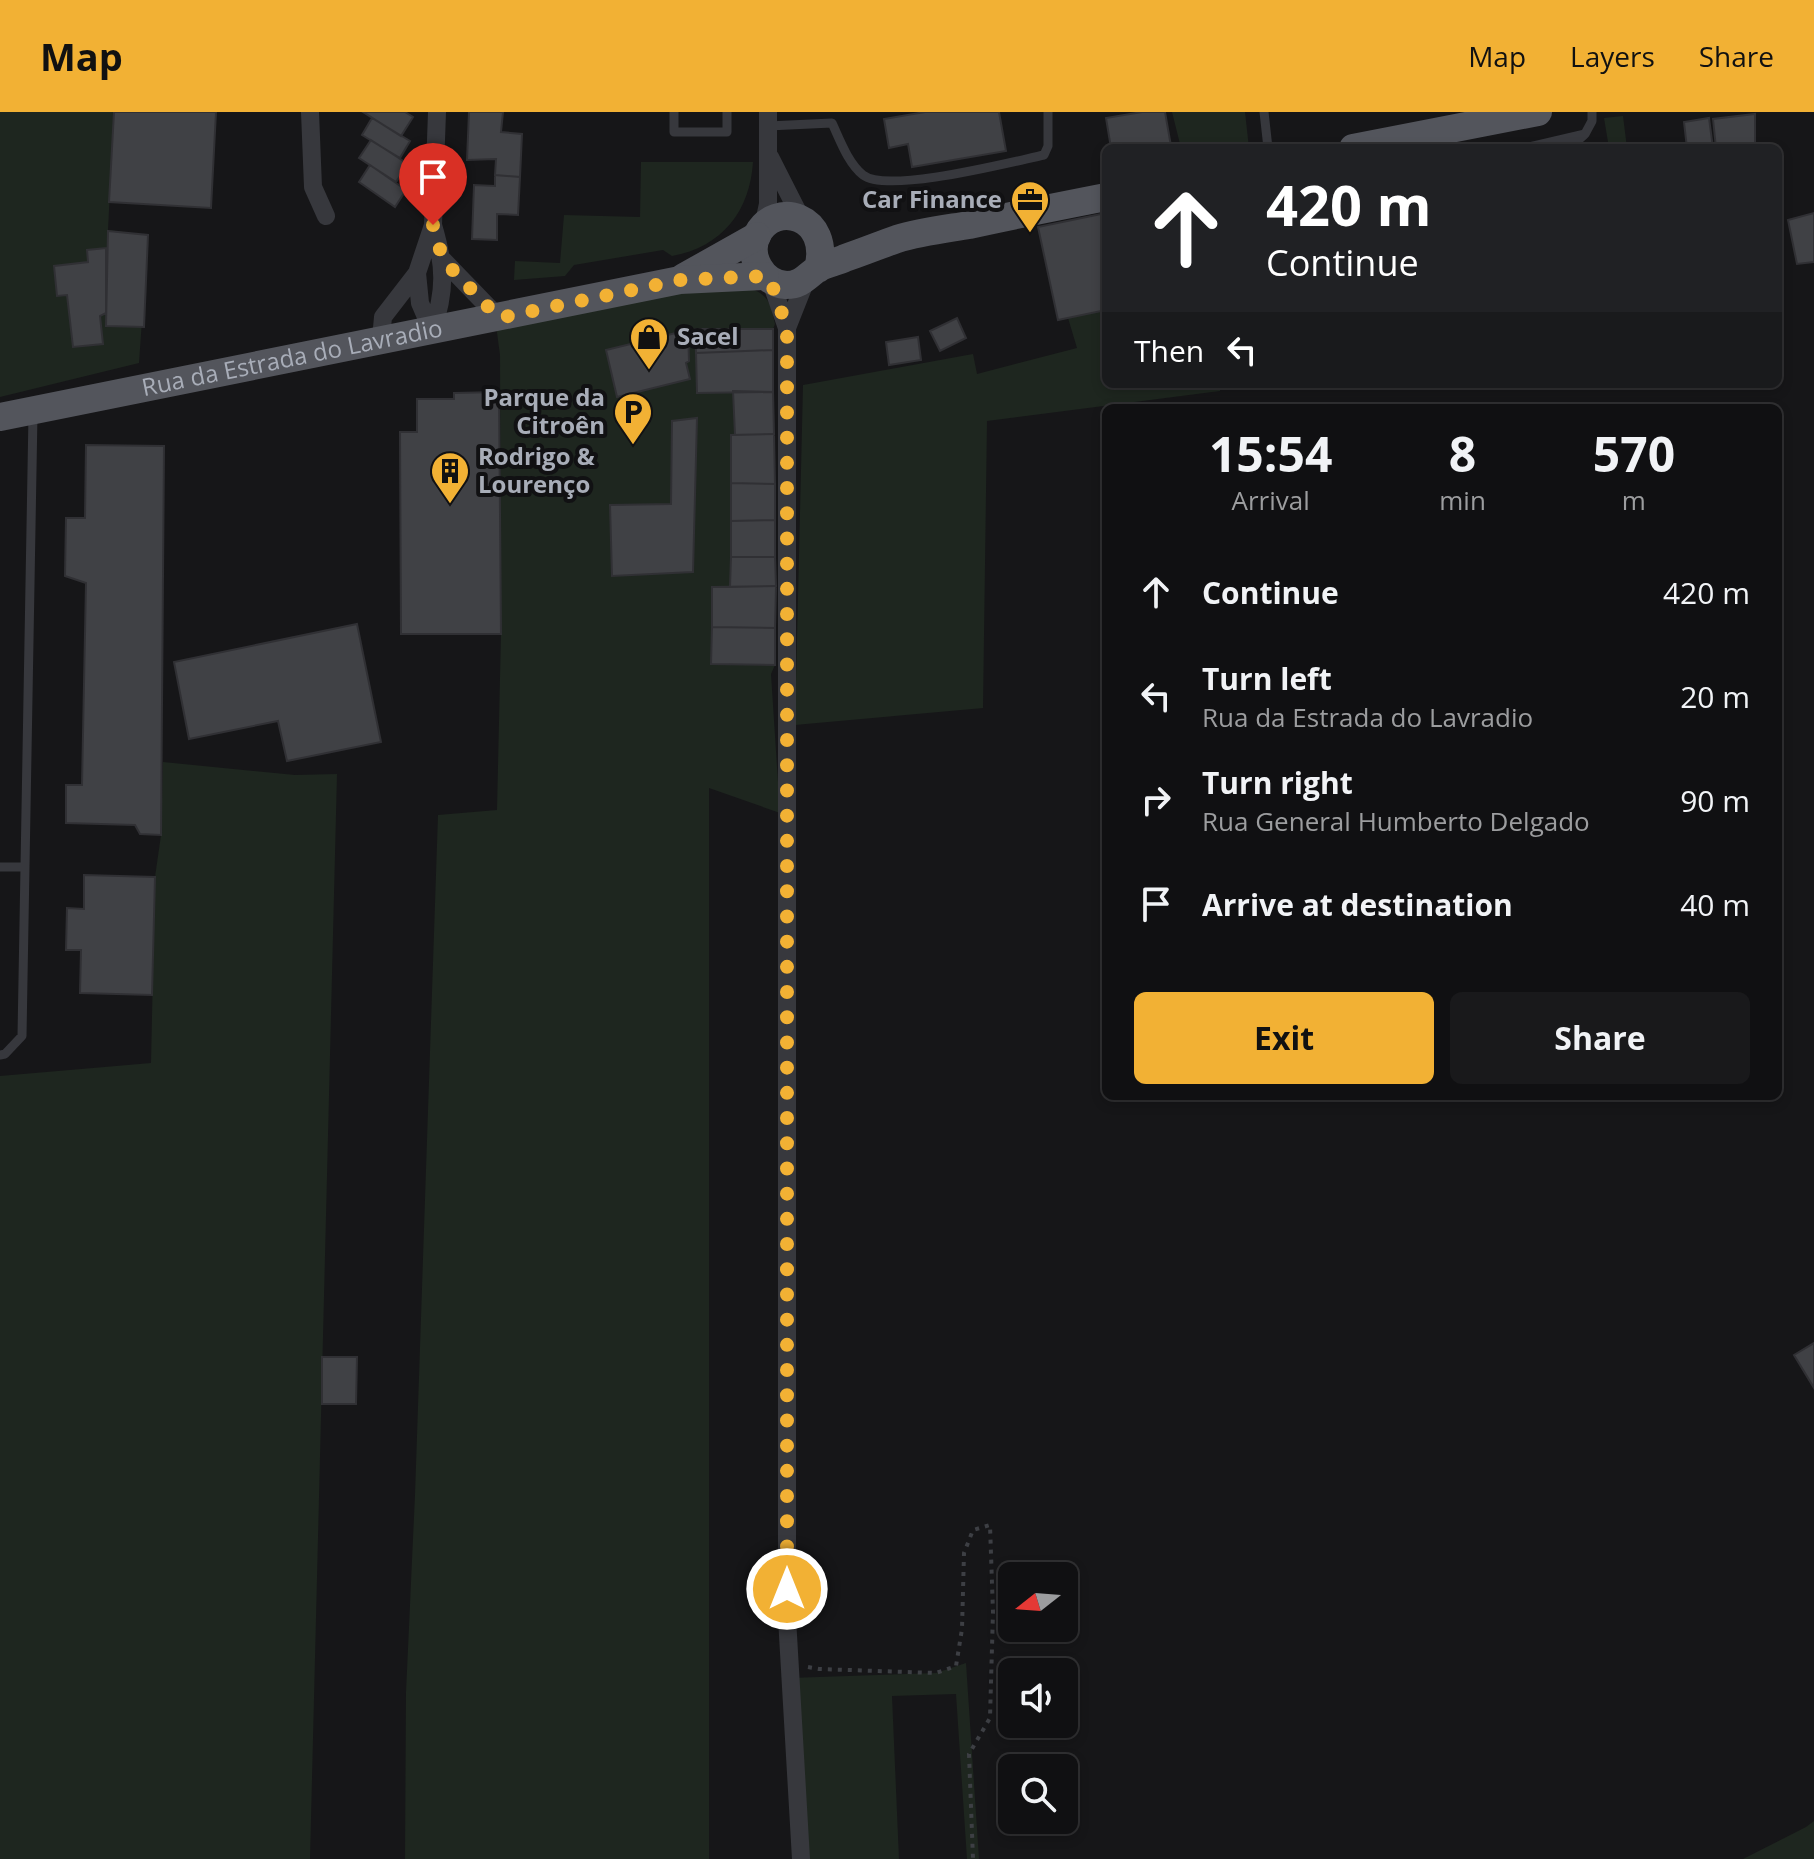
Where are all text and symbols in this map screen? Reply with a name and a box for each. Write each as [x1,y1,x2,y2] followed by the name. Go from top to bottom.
[40,30,123,82] text: Map
[1468,37,1526,75] text: Map
[1570,37,1655,75] text: Layers
[1699,37,1774,75] text: Share
[399,143,467,225] pin
[411,155,455,199] icon: arrive
[1266,166,1432,242] text: 420 m
[1134,176,1238,280] icon: ahead
[1009,179,1051,234] office icon: Car Finance
[862,182,1002,215] place label: Car Finance
[1266,238,1419,287] text: Continue
[139,310,445,403] street label: Rua da Estrada do Lavradio
[628,316,670,371] shop icon: Sacel
[677,319,739,352] place label: Sacel
[1220,328,1264,372] icon: left
[1134,330,1204,371] text: Then
[483,380,605,441] place label: Parque da Citroên
[612,391,654,446] parking icon: Parque da Citroên
[1209,421,1332,486] text: 15:54
[1449,421,1476,486] text: 8
[1593,421,1675,486] text: 570
[478,439,595,500] place label: Rodrigo & Lourenço
[429,450,471,505] building icon: Rodrigo & Lourenço
[1231,482,1310,518] text: Arrival
[1439,482,1486,518] text: min
[1622,482,1646,518] text: m
[1134,570,1178,614] icon: ahead
[1202,572,1339,613] text: Continue
[1663,572,1750,613] text: 420 m
[1202,658,1332,699] text: Turn left
[1134,674,1178,718] icon: left
[1680,676,1750,717] text: 20 m
[1202,699,1533,735] text: Rua da Estrada do Lavradio
[1202,762,1353,803] text: Turn right
[1134,778,1178,822] icon: right
[1680,780,1750,821] text: 90 m
[1202,803,1590,839] text: Rua General Humberto Delgado
[1134,882,1178,926] icon: arrive
[1202,884,1513,925] text: Arrive at destination
[1680,884,1750,925] text: 40 m
[1134,992,1434,1084] button: Exit
[1450,992,1750,1084] button: Share
[745,1547,829,1631] position arrow
[998,1562,1078,1642] north arrow
[998,1562,1078,1834] map controls
[998,1658,1078,1738] button: sound
[998,1754,1078,1834] button: search

